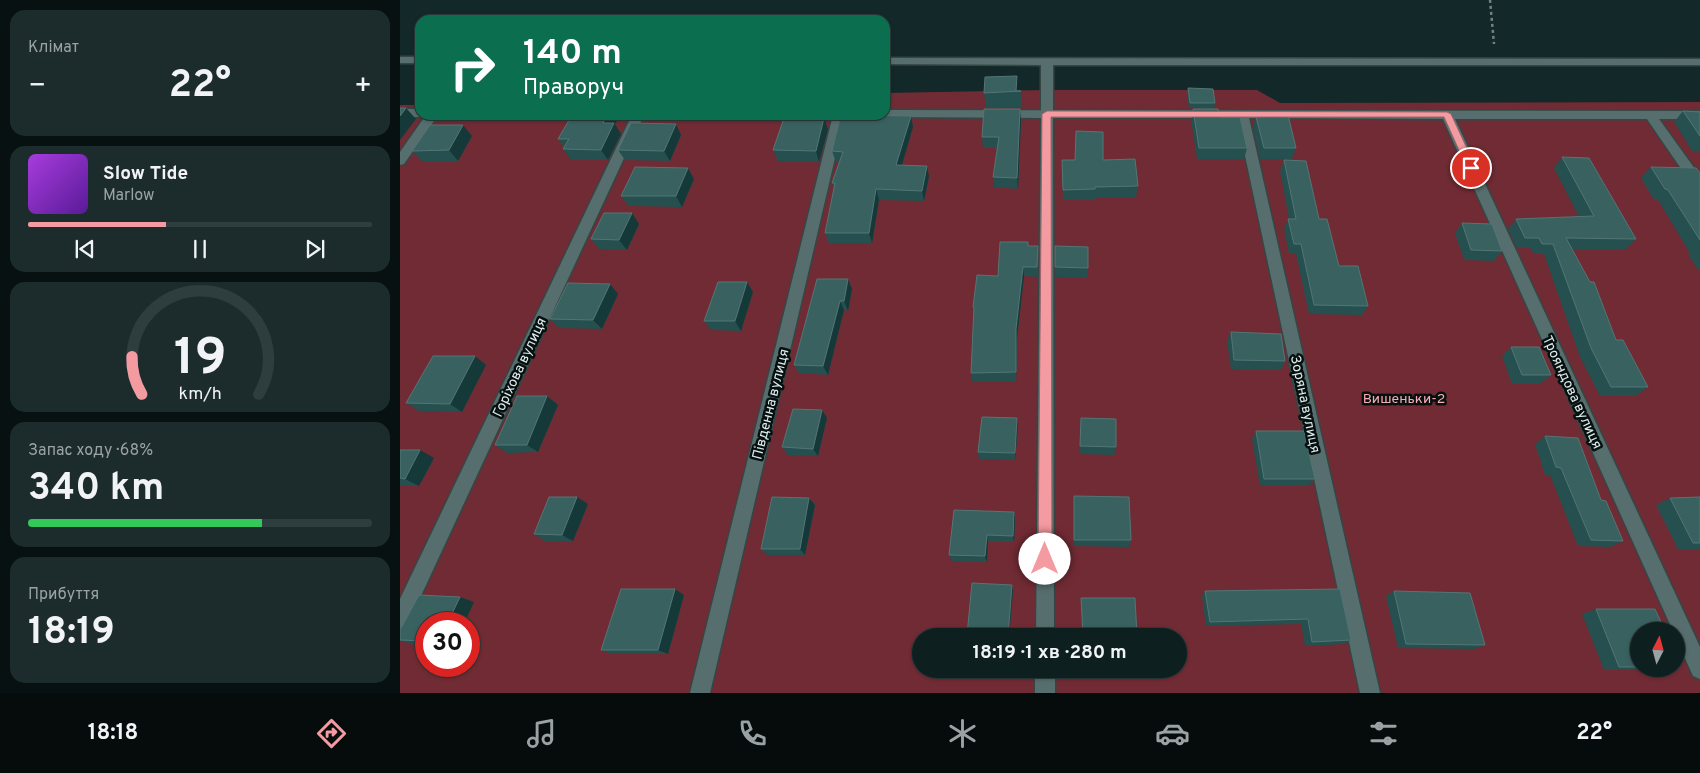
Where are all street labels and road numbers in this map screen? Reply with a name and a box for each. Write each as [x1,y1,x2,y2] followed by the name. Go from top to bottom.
[490,315,551,420] street label: Горіхова вулиця
[1538,333,1605,452] street label: Трояндова вулиця
[749,347,793,462] street label: Південна вулиця
[1286,354,1323,455] street label: Зоряна вулиця

